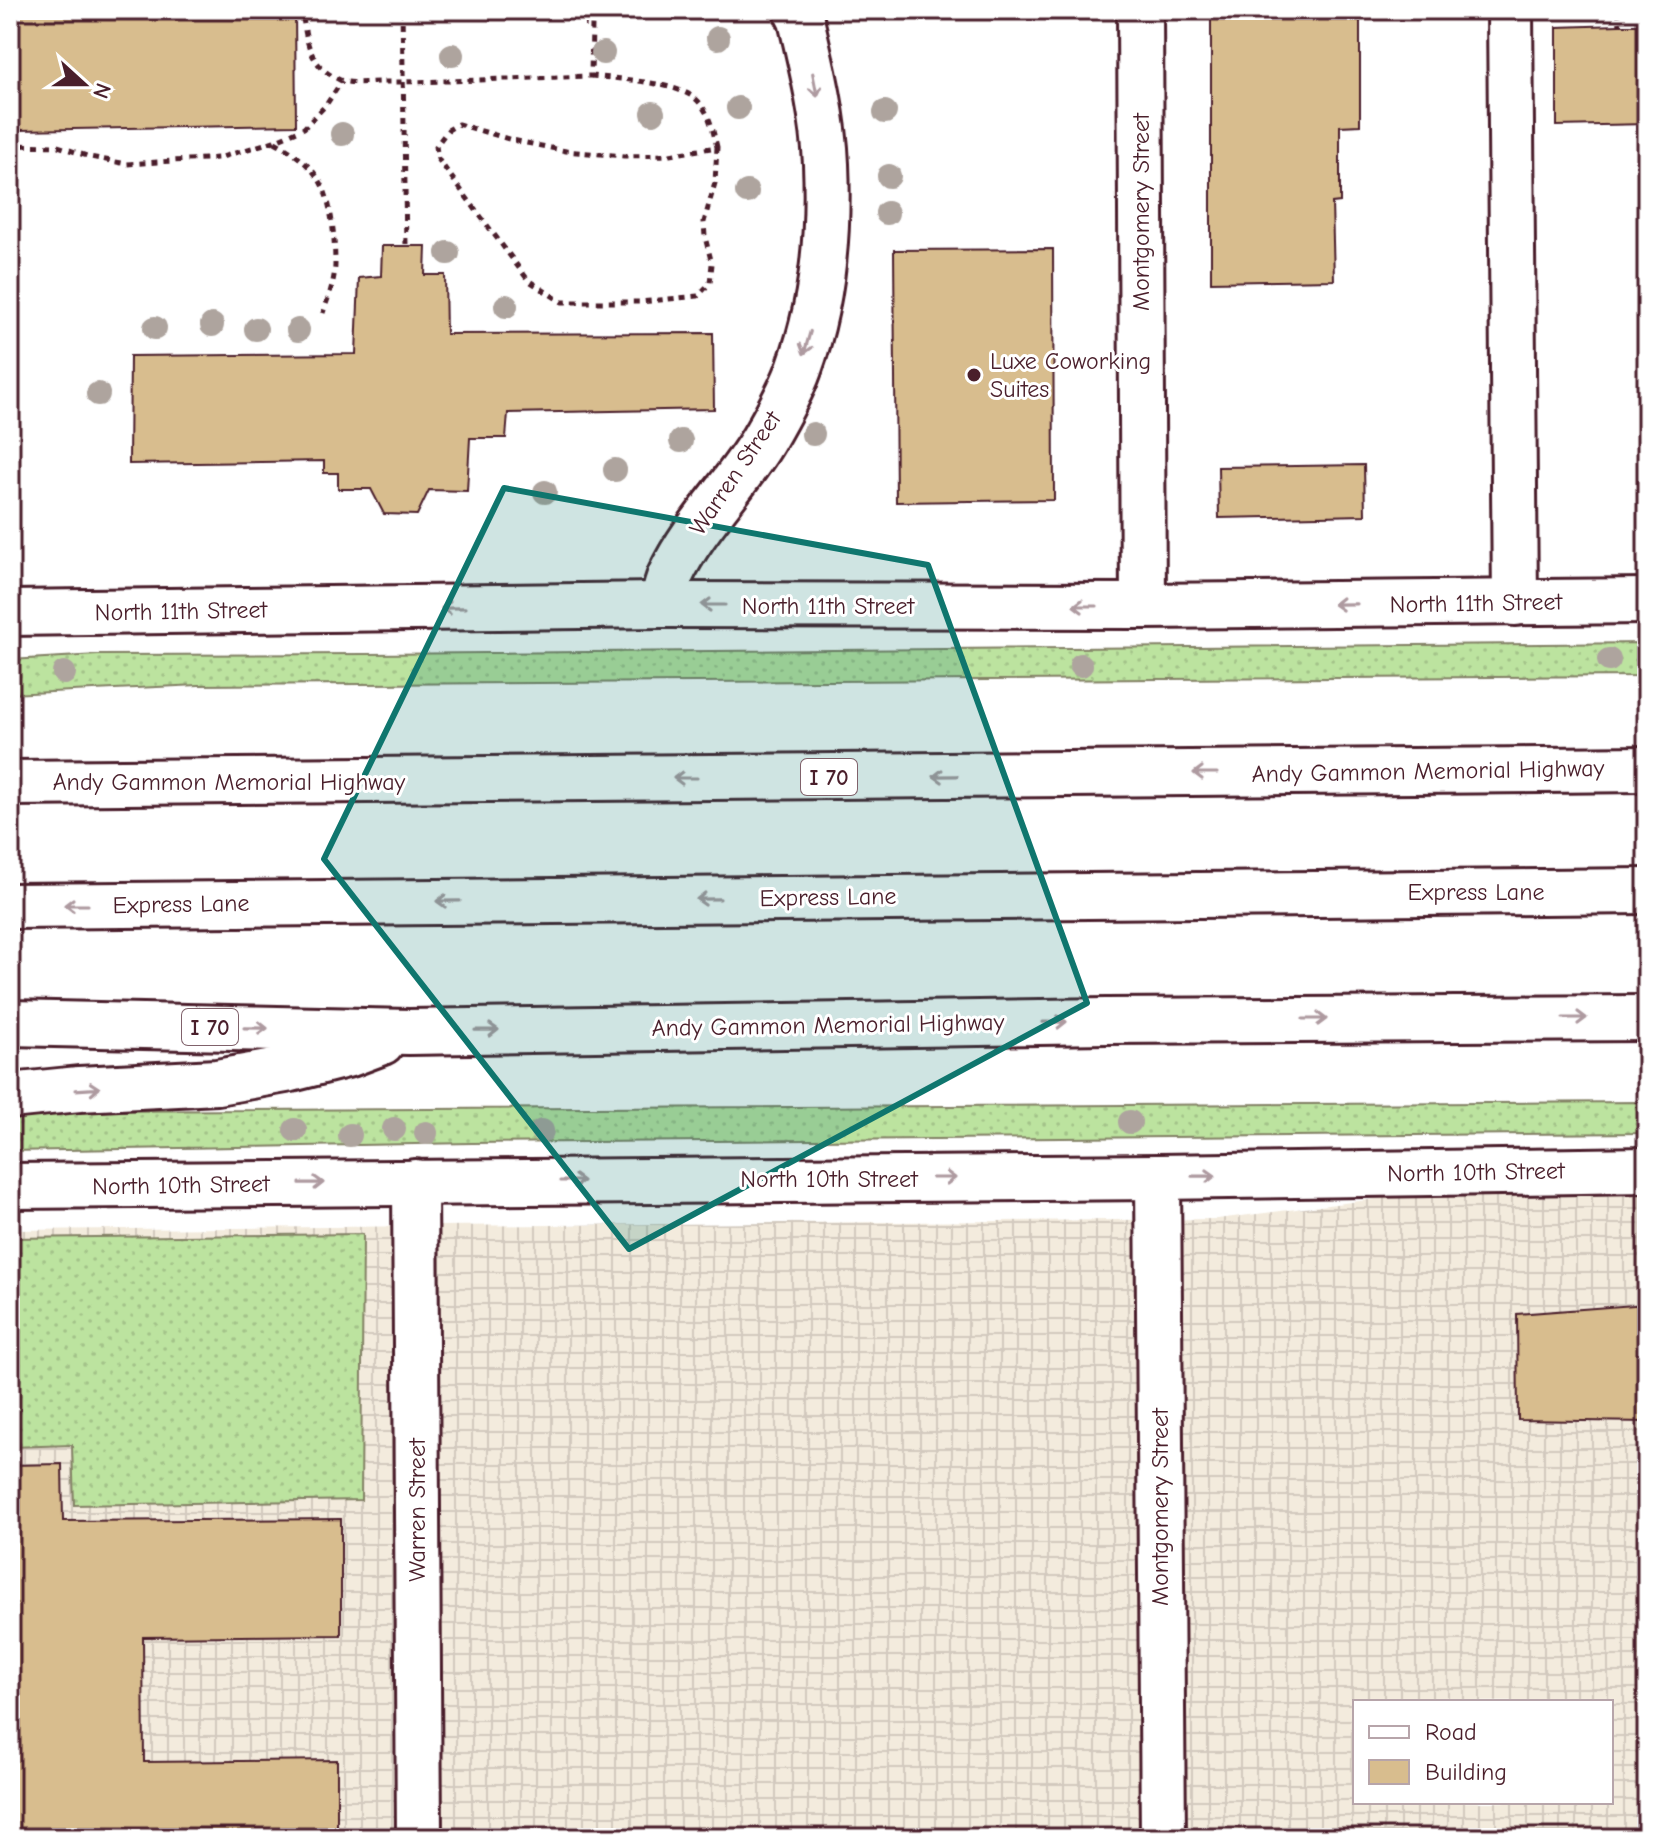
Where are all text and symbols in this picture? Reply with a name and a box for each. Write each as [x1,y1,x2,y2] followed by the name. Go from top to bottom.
[44,44,124,124] north arrow
[809,72,824,98] one-way arrow
[87,79,116,102] text: N
[1127,112,1155,311] street label: Montgomery Street
[799,329,814,355] one-way arrow
[990,347,1151,403] place label: Luxe Coworking Suites
[965,366,983,384] marker: Luxe Coworking Suites
[683,405,787,540] street label: Warren Street
[1389,587,1564,619] street label: North 11th Street
[742,592,915,620] street label: North 11th Street
[94,595,269,627] street label: North 11th Street
[700,597,727,613] one-way arrow
[1332,597,1359,612] one-way arrow
[1072,598,1099,614] one-way arrow
[440,600,467,615] one-way arrow
[1251,754,1605,788] street label: Andy Gammon Memorial Highway
[801,759,857,795] road number: I 70
[1192,765,1219,781] one-way arrow
[53,768,406,796] street label: Andy Gammon Memorial Highway
[932,768,959,784] one-way arrow
[672,770,699,786] one-way arrow
[1408,878,1544,906] street label: Express Lane
[759,882,897,912] street label: Express Lane
[112,889,250,919] street label: Express Lane
[695,891,722,906] one-way arrow
[435,894,462,909] one-way arrow
[63,897,90,913] one-way arrow
[651,1008,1005,1042] street label: Andy Gammon Memorial Highway
[182,1009,238,1045] road number: I 70
[1561,1010,1588,1026] one-way arrow
[1301,1011,1328,1027] one-way arrow
[1041,1014,1068,1029] one-way arrow
[242,1020,269,1035] one-way arrow
[473,1023,500,1038] one-way arrow
[74,1081,101,1096] one-way arrow
[1387,1156,1566,1188] street label: North 10th Street
[740,1165,919,1193] street label: North 10th Street
[1190,1168,1217,1184] one-way arrow
[92,1169,271,1201] street label: North 10th Street
[930,1170,957,1186] one-way arrow
[558,1173,585,1189] one-way arrow
[298,1175,325,1191] one-way arrow
[1146,1407,1174,1606] street label: Montgomery Street
[403,1437,431,1582] street label: Warren Street
[1353,1700,1613,1804] legend
[1425,1718,1477,1746] text: Road
[1425,1758,1507,1786] text: Building

